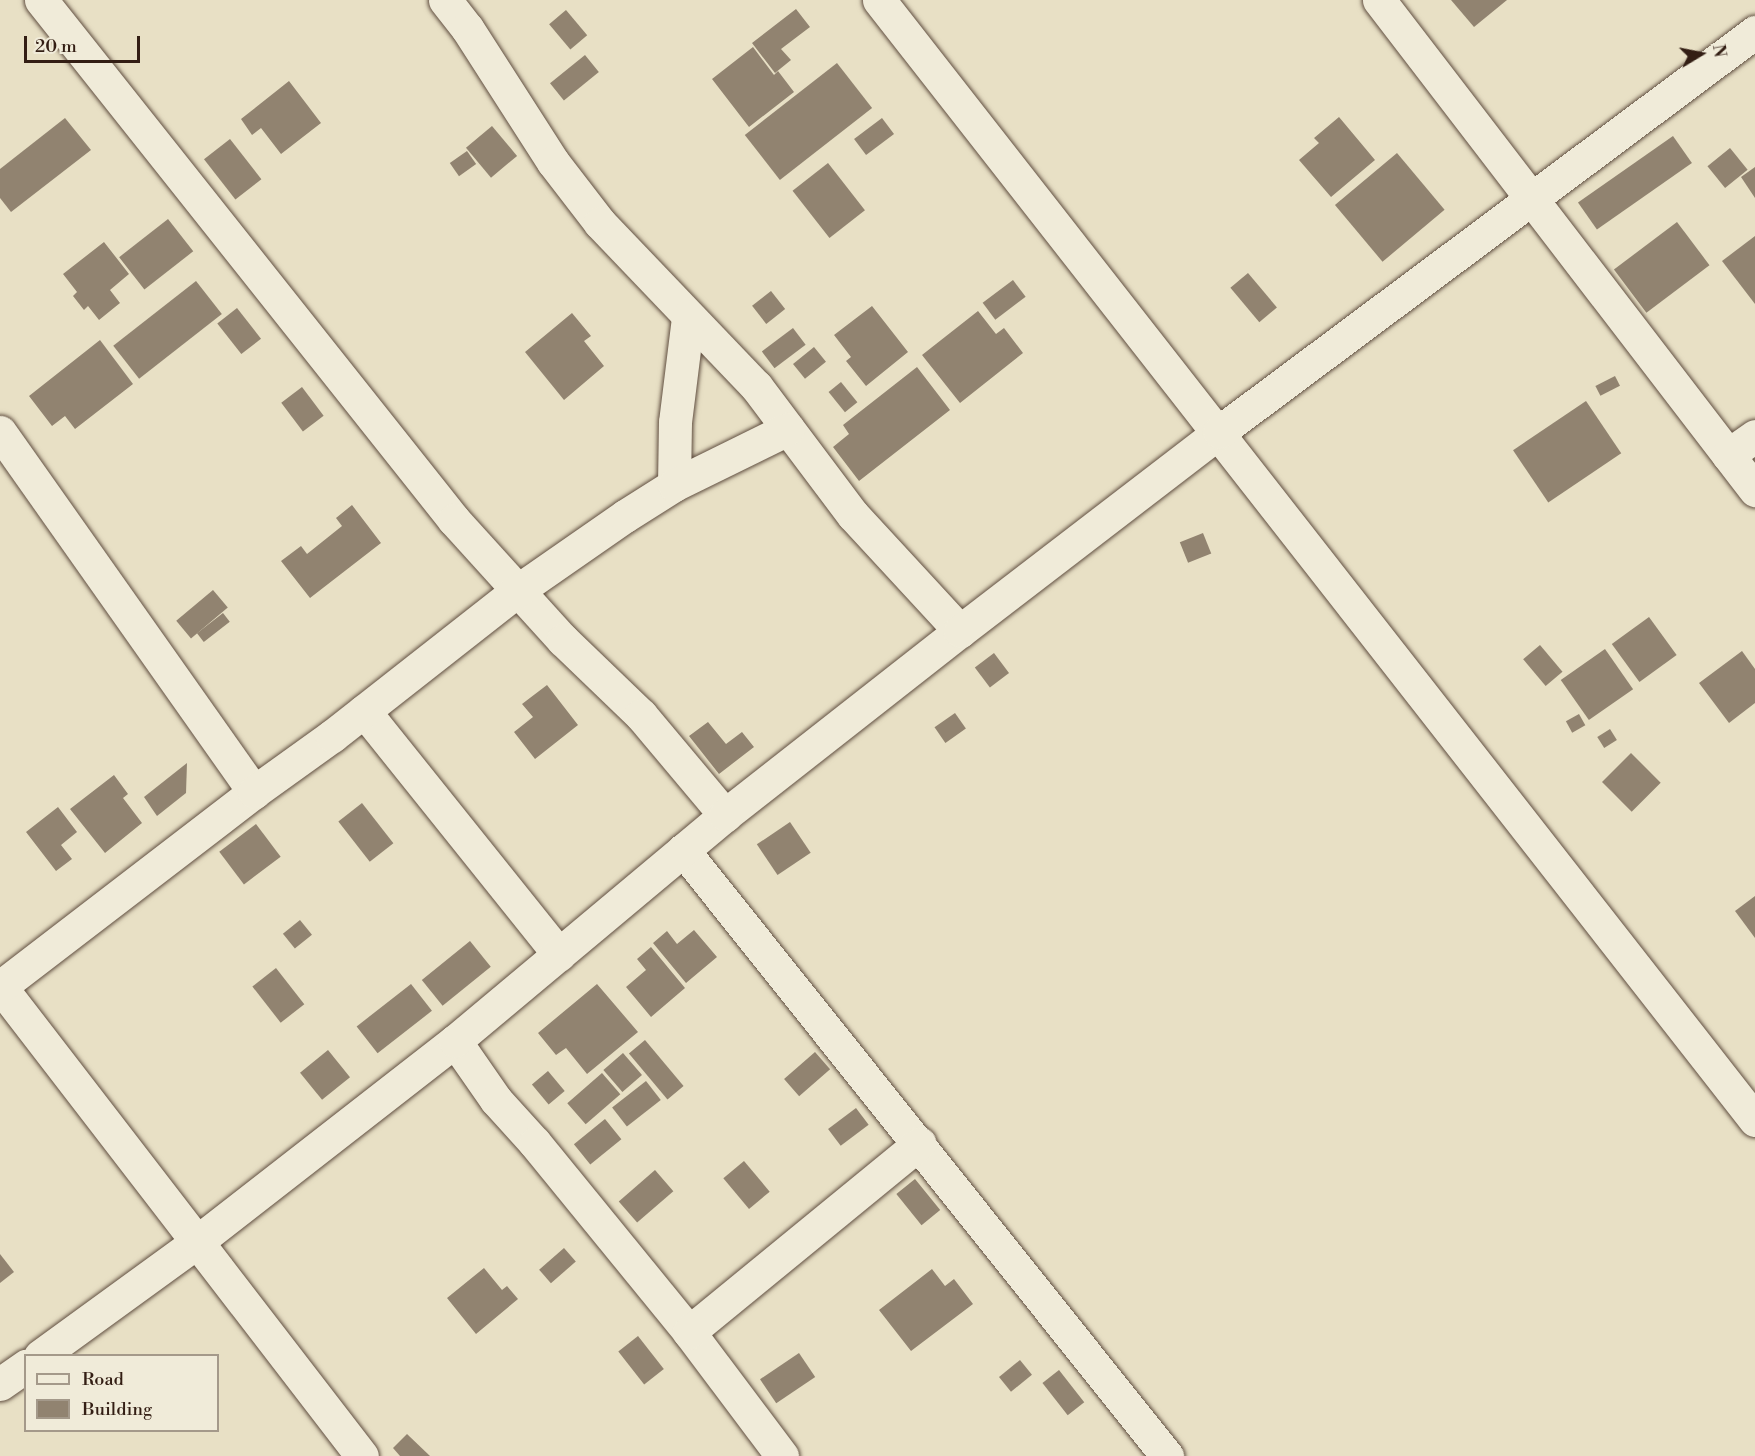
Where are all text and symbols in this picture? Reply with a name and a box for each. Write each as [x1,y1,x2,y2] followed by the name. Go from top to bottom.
[27,24,142,62] scale bar
[1671,24,1731,84] north arrow
[35,35,77,58] text: 20 m
[1708,43,1730,59] text: N
[24,1354,219,1432] legend
[82,1368,124,1391] text: Road
[82,1398,152,1421] text: Building

